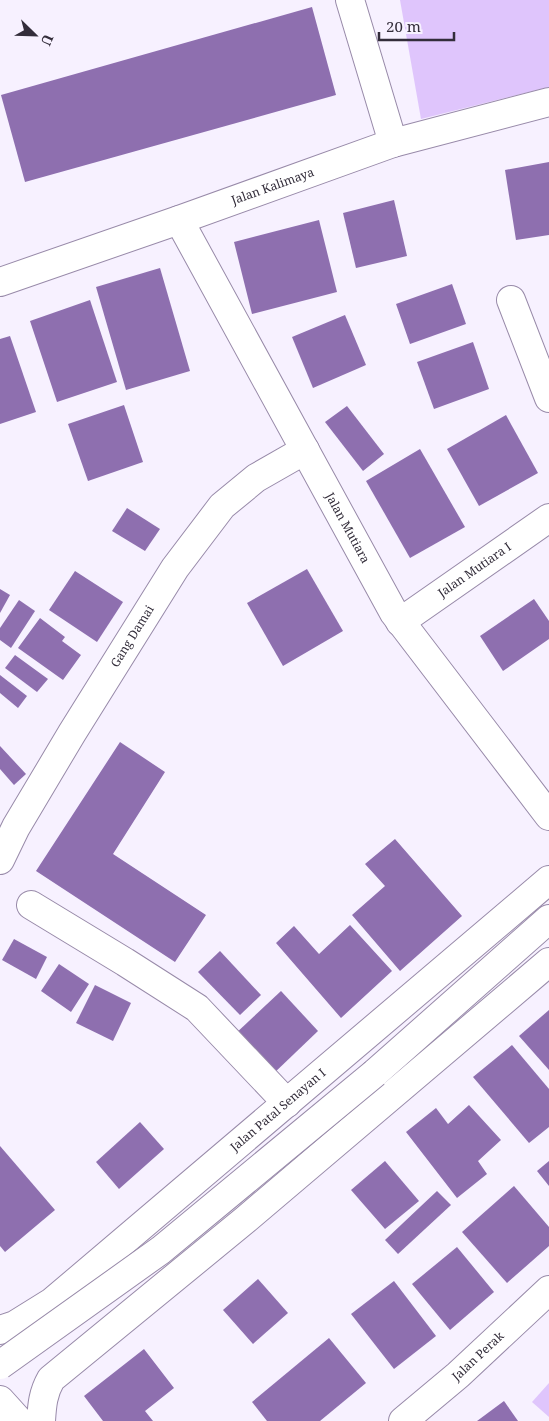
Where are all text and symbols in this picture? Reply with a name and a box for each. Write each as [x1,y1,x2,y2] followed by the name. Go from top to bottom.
[10,10,60,60] north arrow
[379,10,454,42] scale bar
[386,16,421,36] text: 20 m
[36,32,58,49] text: U
[228,163,316,209] street label: Jalan Kalimaya
[321,488,374,566] street label: Jalan Mutiara
[433,538,514,602] street label: Jalan Mutiara I
[106,602,158,670] street label: Gang Damai
[226,1064,329,1156] street label: Jalan Patal Senayan I
[447,1327,508,1385] street label: Jalan Perak

